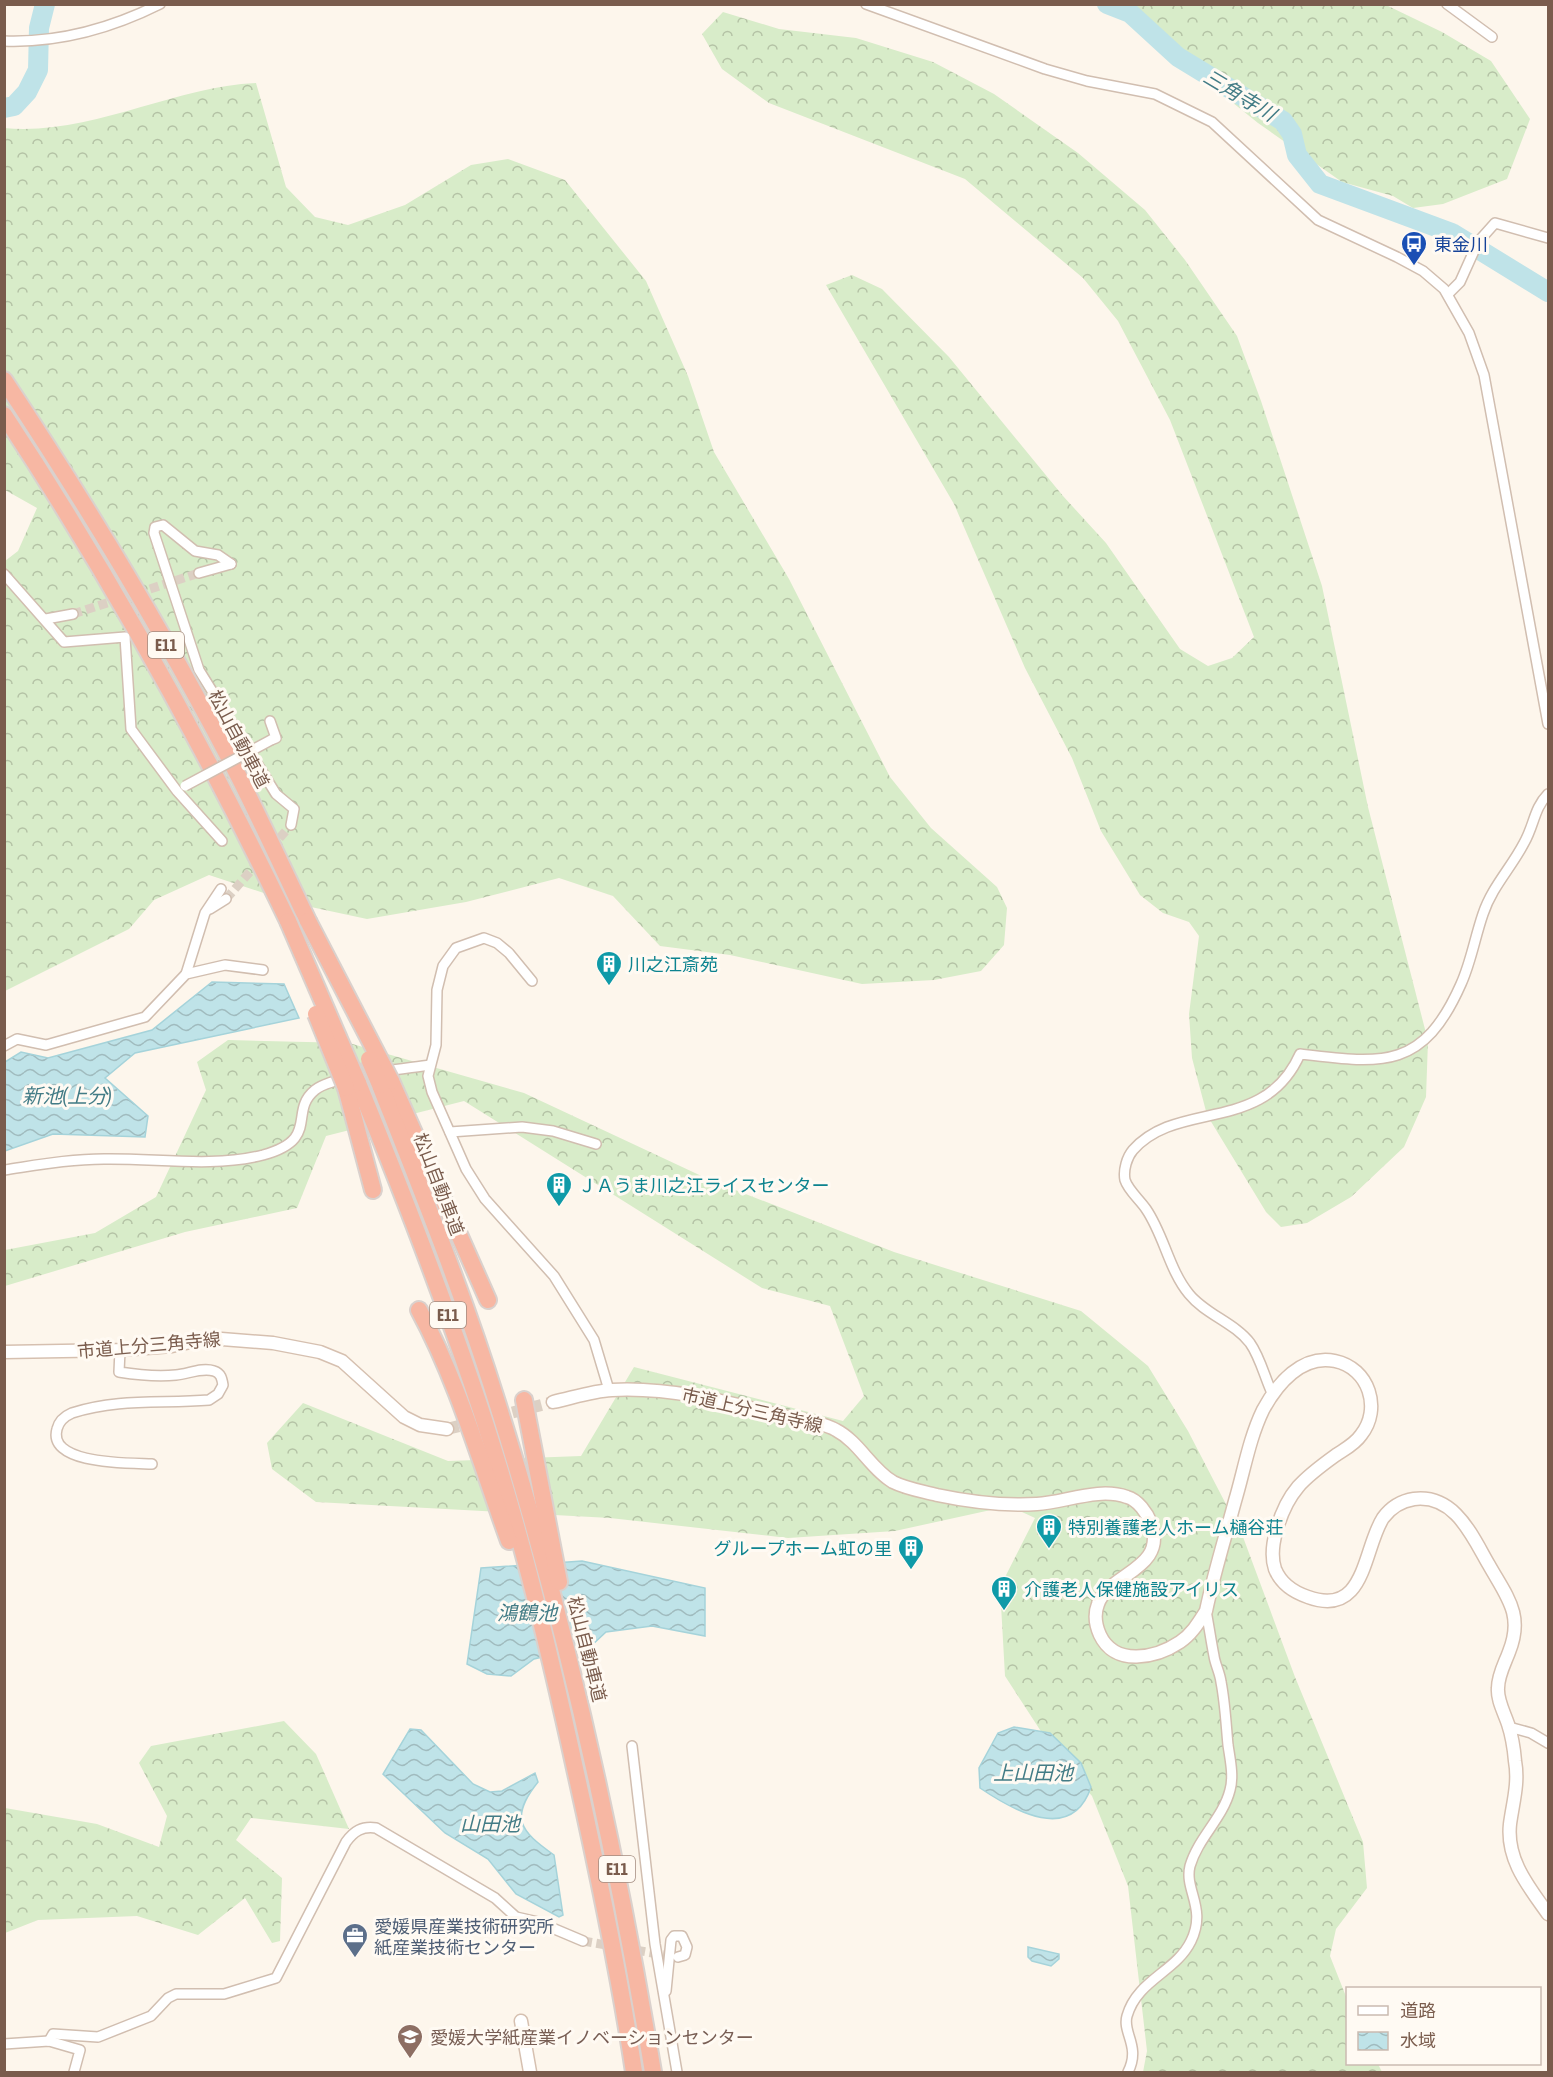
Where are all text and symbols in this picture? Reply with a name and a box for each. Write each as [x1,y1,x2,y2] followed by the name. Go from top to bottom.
[1200,65,1282,126] water label: 三角寺川
[1399,229,1429,267] bus stop icon: 東金川
[1434,234,1488,255] place label: 東金川
[148,632,184,658] road number: E11
[204,686,274,792] street label: 松山自動車道
[594,949,624,987] building icon: 川之江斎苑
[628,954,718,975] place label: 川之江斎苑
[22,1084,112,1107] water label: 新池(上分)
[410,1130,468,1238] street label: 松山自動車道
[544,1170,574,1208] building icon: ＪＡうま川之江ライスセンター
[578,1175,829,1196] place label: ＪＡうま川之江ライスセンター
[430,1302,466,1328] road number: E11
[76,1328,222,1362] street label: 市道上分三角寺線
[679,1384,825,1436] street label: 市道上分三角寺線
[1034,1512,1064,1550] building icon: 特別養護老人ホーム樋谷荘
[1068,1517,1283,1538] place label: 特別養護老人ホーム樋谷荘
[896,1533,926,1571] building icon: グループホーム虹の里
[714,1538,892,1559] place label: グループホーム虹の里
[989,1574,1019,1612] building icon: 介護老人保健施設アイリス
[1024,1579,1239,1600] place label: 介護老人保健施設アイリス
[564,1594,610,1704] street label: 松山自動車道
[497,1601,559,1624] water label: 鴻鶴池
[993,1761,1075,1784] water label: 上山田池
[460,1812,522,1835] water label: 山田池
[599,1856,635,1882] road number: E11
[374,1916,554,1958] place label: 愛媛県産業技術研究所 紙産業技術センター
[340,1921,370,1959] office icon: 愛媛県産業技術研究所 紙産業技術センター
[1346,1987,1541,2065] legend
[1400,2000,1436,2021] text: 道路
[395,2022,425,2060] school or university icon: 愛媛大学紙産業イノベーションセンター
[430,2027,754,2048] place label: 愛媛大学紙産業イノベーションセンター
[1400,2030,1436,2051] text: 水域

